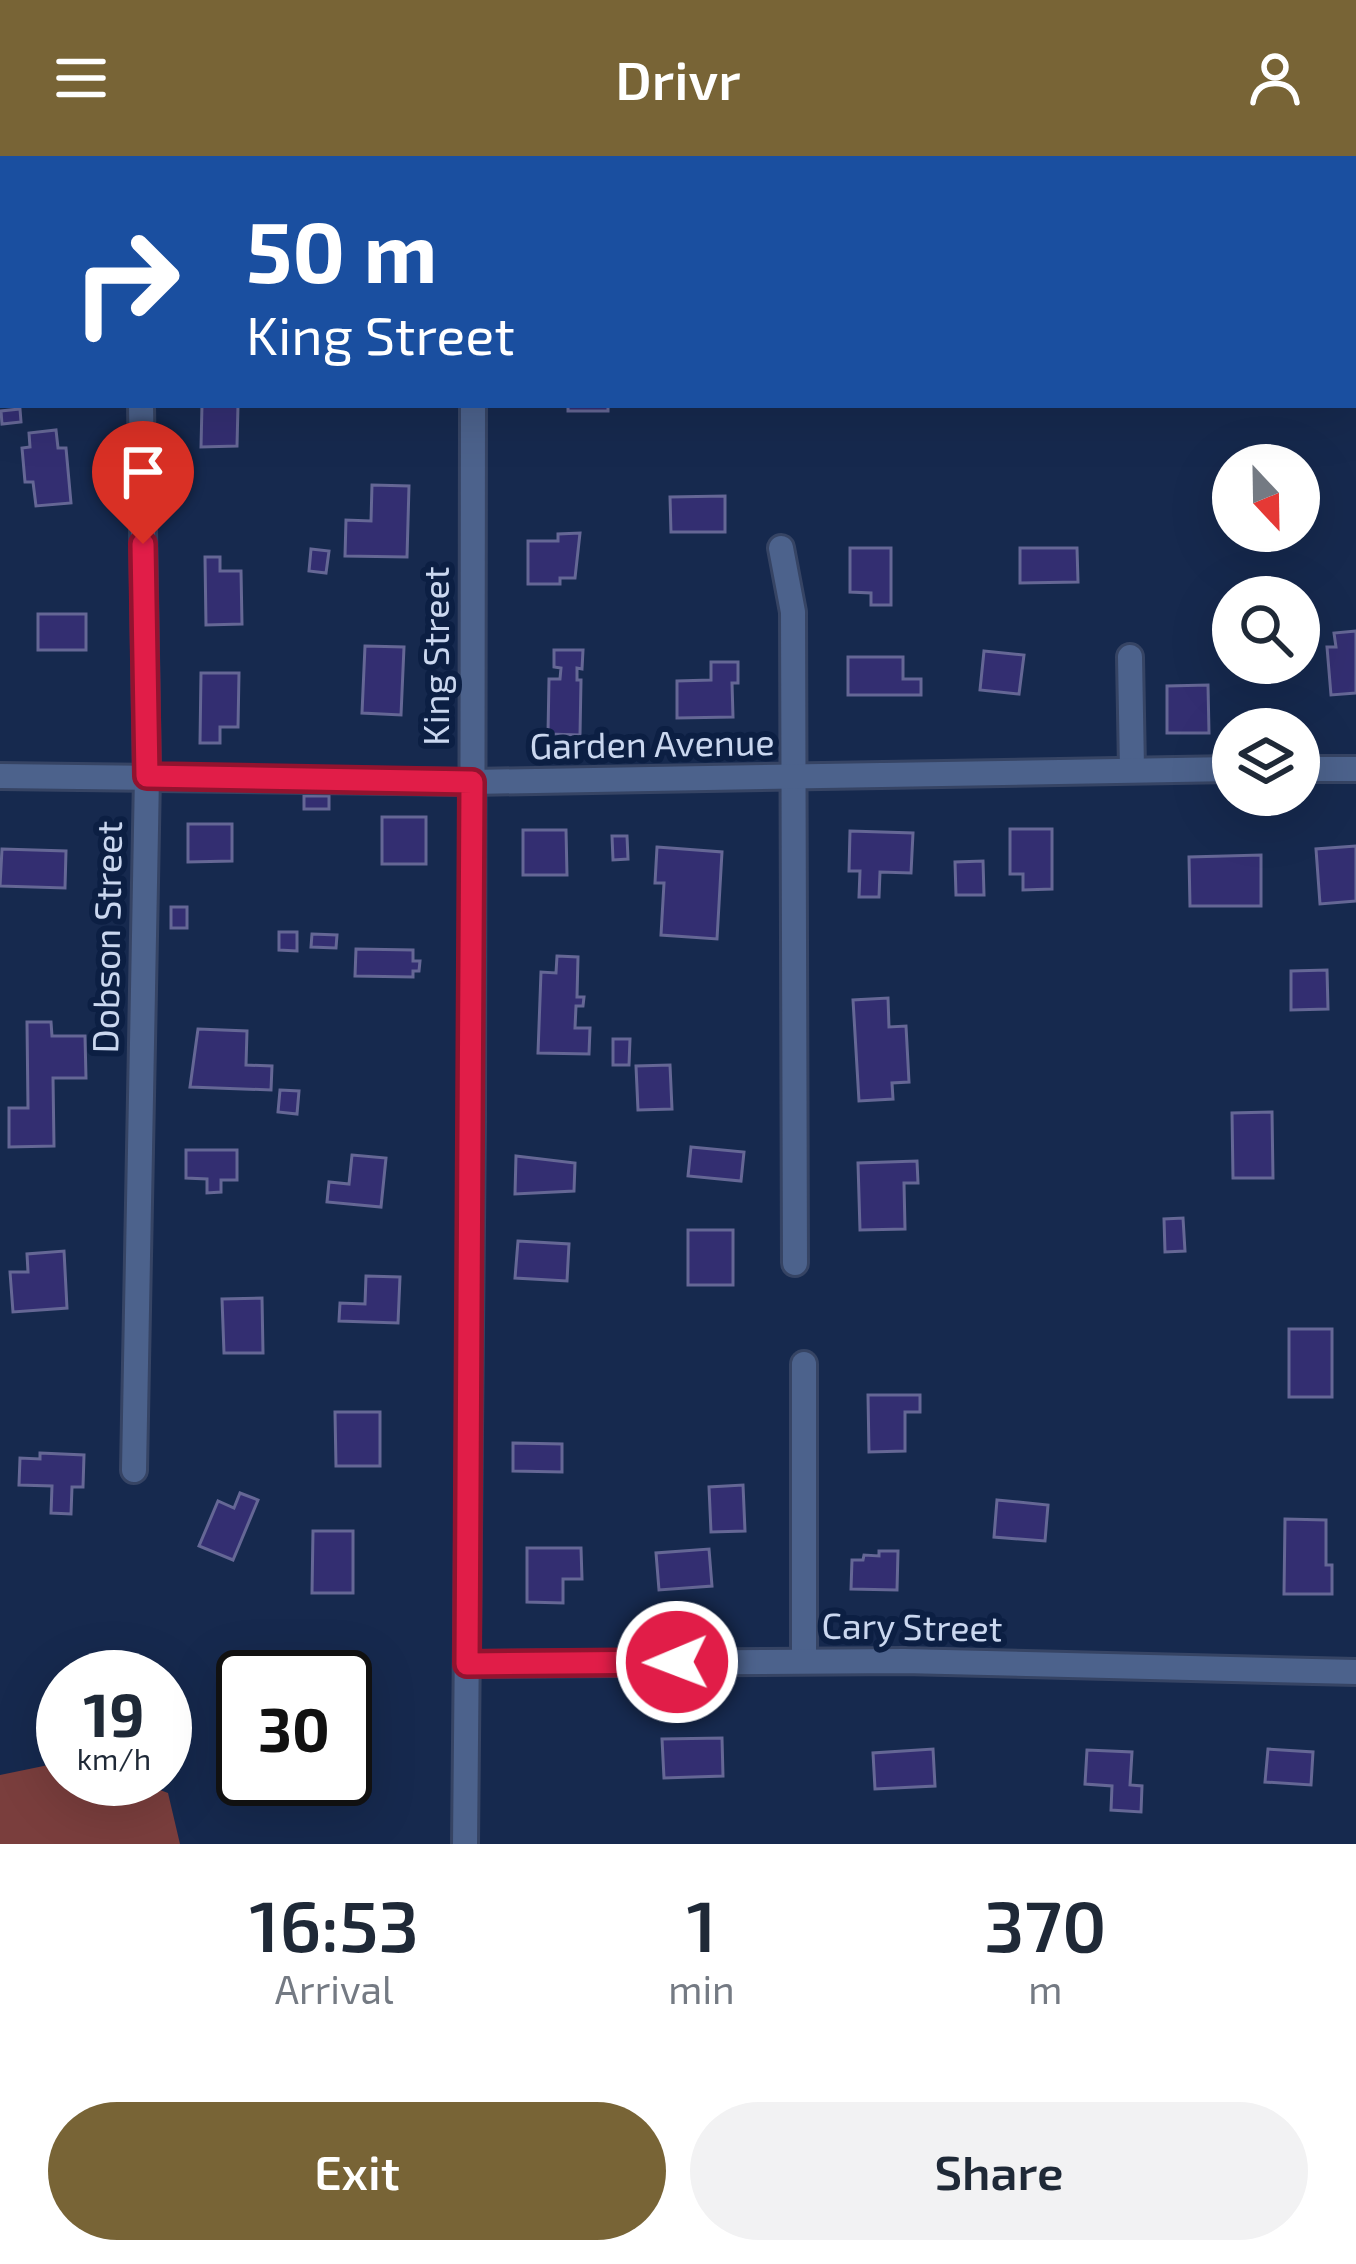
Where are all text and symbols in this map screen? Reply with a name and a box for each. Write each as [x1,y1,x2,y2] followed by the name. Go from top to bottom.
[48,45,114,111] icon: menu
[1242,45,1308,111] icon: person
[615,46,741,111] text: Drivr
[246,199,438,300] text: 50 m
[48,204,204,360] icon: right
[246,301,515,366] text: King Street
[92,421,194,544] pin
[110,439,176,505] icon: arrive
[1212,444,1320,552] north arrow
[1212,444,1320,816] map controls
[413,566,456,746] street label: King Street
[1212,576,1320,684] button: search
[1212,708,1320,816] button: layers
[529,719,775,766] street label: Garden Avenue
[82,820,129,1054] street label: Dobson Street
[614,1599,740,1725] position arrow
[821,1602,1003,1649] street label: Cary Street
[216,1650,372,1806] speed limit sign: 30
[83,1677,145,1749] text: 19
[77,1740,151,1776] text: km/h
[249,1880,419,1966] text: 16:53
[686,1880,717,1966] text: 1
[984,1880,1107,1966] text: 370
[275,1965,393,2012] text: Arrival
[668,1965,735,2012] text: min
[1028,1965,1062,2012] text: m
[48,2102,666,2240] button: Exit
[690,2102,1308,2240] button: Share

